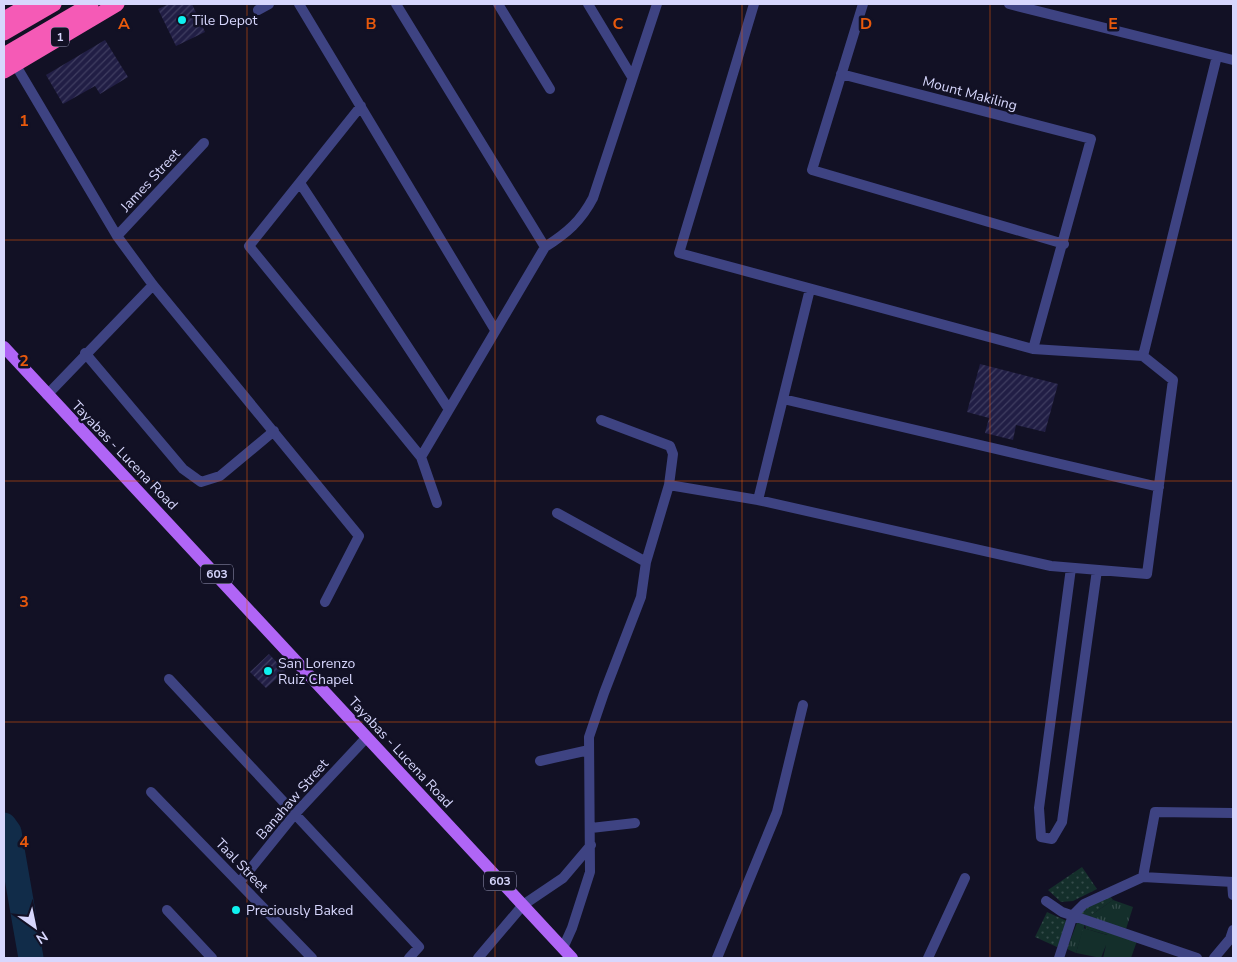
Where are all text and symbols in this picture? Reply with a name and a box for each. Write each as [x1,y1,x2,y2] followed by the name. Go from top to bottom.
[192,11,258,30] place label: Tile Depot
[118,13,130,35] text: A
[365,13,377,35] text: B
[613,13,624,35] text: C
[860,13,872,35] text: D
[1108,13,1118,35] text: E
[176,14,188,26] marker: Tile Depot
[51,28,69,46] road number: 1
[920,72,1019,115] street label: Mount Makiling
[19,110,29,132] text: 1
[115,145,185,217] street label: James Street
[19,350,29,372] text: 2
[67,396,182,514] street label: Tayabas - Lucena Road
[201,564,233,584] road number: 603
[19,591,29,613] text: 3
[278,654,356,689] place label: San Lorenzo Ruiz Chapel
[262,665,274,677] marker: San Lorenzo Ruiz Chapel
[344,693,457,812] street label: Tayabas - Lucena Road
[252,755,333,844] street label: Banahaw Street
[19,831,29,853] text: 4
[211,834,272,897] street label: Taal Street
[484,871,516,890] road number: 603
[246,901,353,920] place label: Preciously Baked
[10,902,60,952] north arrow
[230,904,242,916] marker: Preciously Baked
[32,927,51,948] text: N

